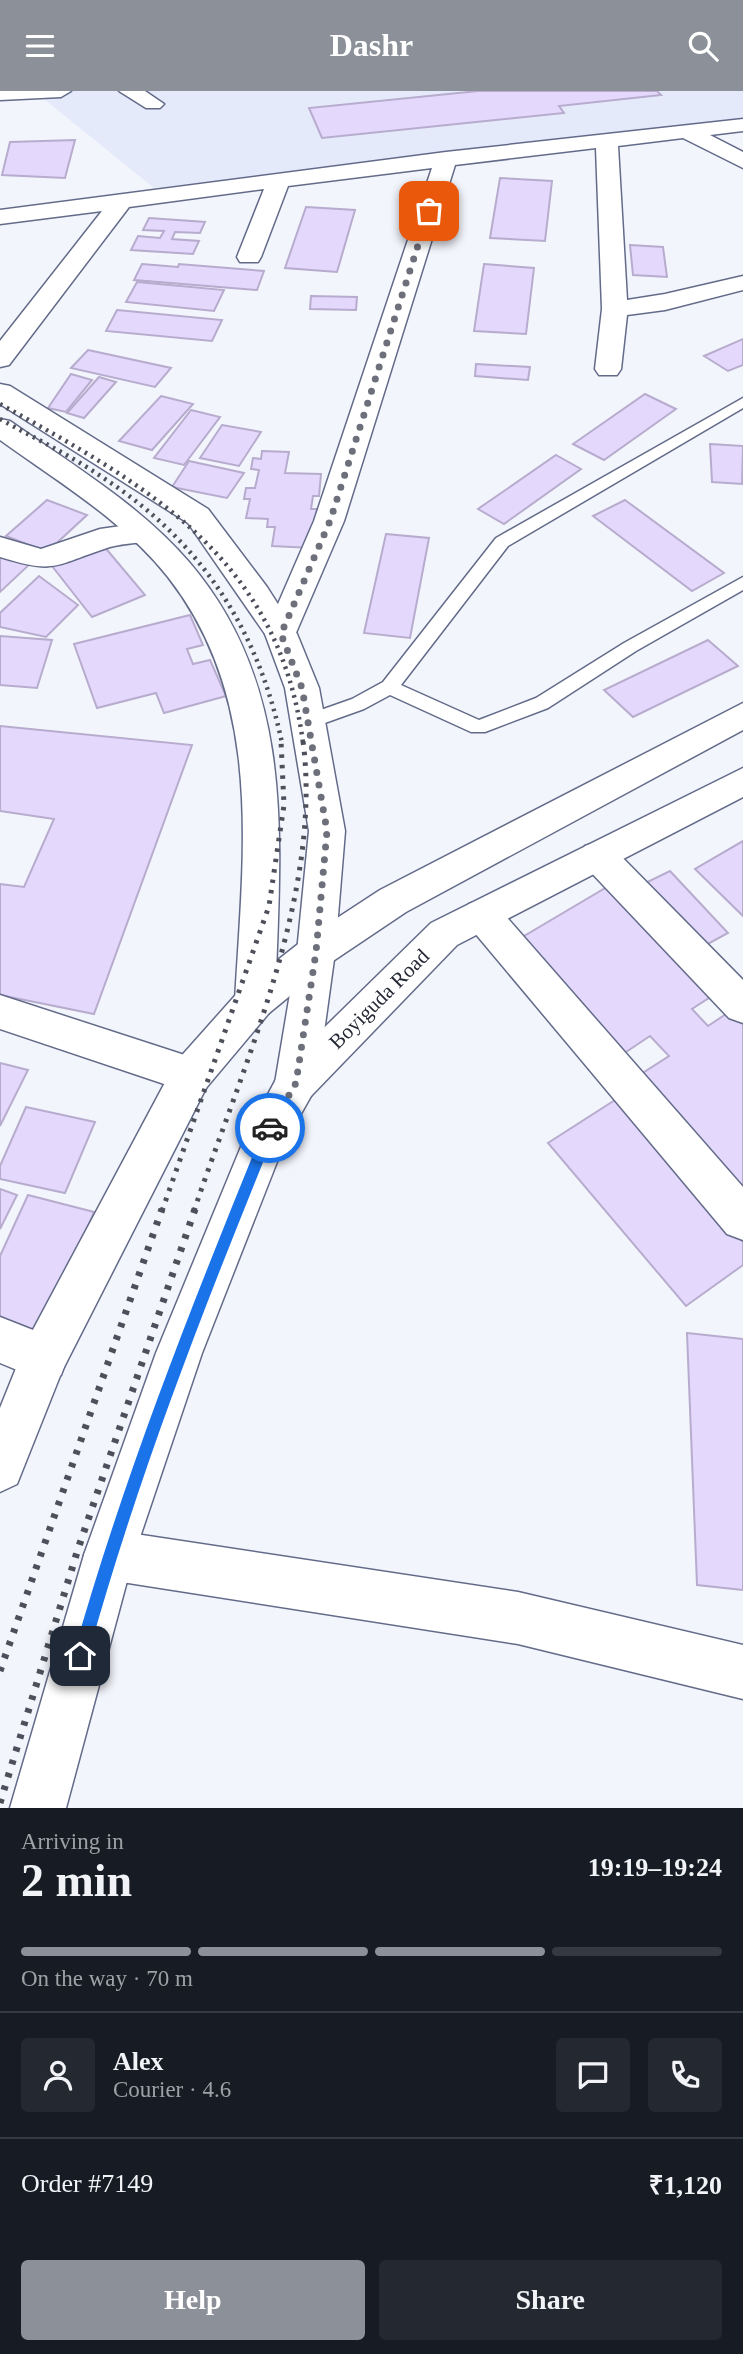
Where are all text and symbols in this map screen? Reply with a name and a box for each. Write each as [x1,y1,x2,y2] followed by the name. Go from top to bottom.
[21,27,59,65] icon: menu
[330,27,413,63] text: Dashr
[684,27,722,65] icon: search
[399,181,459,241] pin
[410,192,448,230] icon: bag
[324,944,434,1054] street label: Boyiguda Road
[235,1093,305,1163] courier
[251,1109,289,1147] icon: car
[50,1626,110,1686] pin
[61,1637,99,1675] icon: home
[21,1829,124,1854] text: Arriving in
[588,1853,722,1882] text: 19:19–19:24
[21,1855,132,1906] text: 2 min
[21,1966,193,1991] text: On the way · 70 m
[21,2038,95,2112] button: person
[556,2038,630,2112] button: chat
[648,2038,722,2112] button: phone
[113,2047,164,2076] text: Alex
[113,2077,231,2102] text: Courier · 4.6
[21,2169,153,2198] text: Order #7149
[649,2171,722,2200] text: ₹1,120
[21,2260,365,2340] button: Help
[379,2260,722,2340] button: Share

